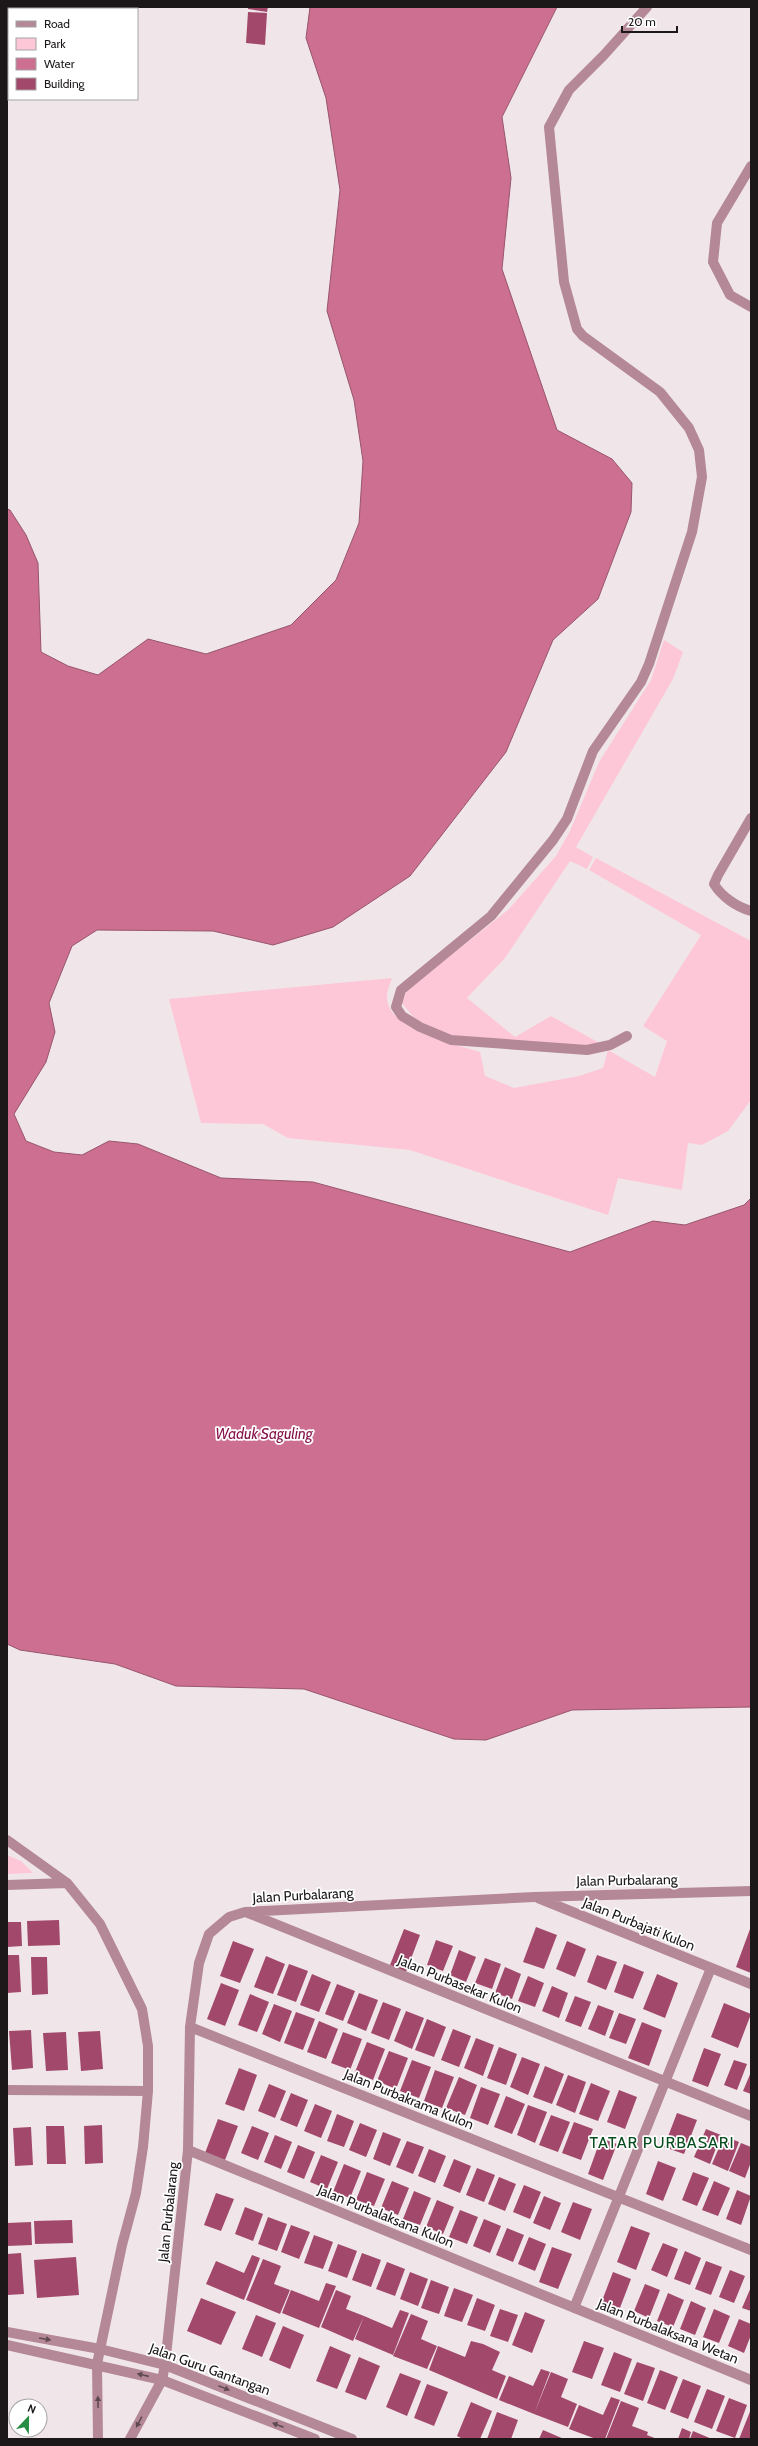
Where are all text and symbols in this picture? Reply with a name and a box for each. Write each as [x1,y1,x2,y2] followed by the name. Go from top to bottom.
[8,8,138,100] legend
[622,8,677,34] scale bar
[628,14,656,29] text: 20 m
[44,16,70,31] text: Road
[44,36,66,51] text: Park
[44,56,75,71] text: Water
[44,76,86,91] text: Building
[215,1425,314,1443] water label: Waduk Saguling
[575,1870,679,1890] street label: Jalan Purbalarang
[251,1883,355,1907] street label: Jalan Purbalarang
[579,1893,698,1955] street label: Jalan Purbajati Kulon
[394,1950,525,2017] street label: Jalan Purbasekar Kulon
[341,2064,477,2133] street label: Jalan Purbakrama Kulon
[589,2133,735,2152] district label: TATAR PURBASARI
[154,2160,182,2264] street label: Jalan Purbalarang
[314,2180,457,2252] street label: Jalan Purbalaksana Kulon
[594,2294,742,2368] street label: Jalan Purbalaksana Wetan
[39,2336,51,2342] one-way arrow
[146,2338,273,2399] street label: Jalan Guru Gantangan
[137,2372,150,2378] one-way arrow
[218,2386,230,2392] one-way arrow
[94,2396,101,2408] one-way arrow
[8,2398,48,2438] north arrow
[26,2401,38,2417] text: N
[136,2416,142,2428] one-way arrow
[272,2421,284,2427] one-way arrow

